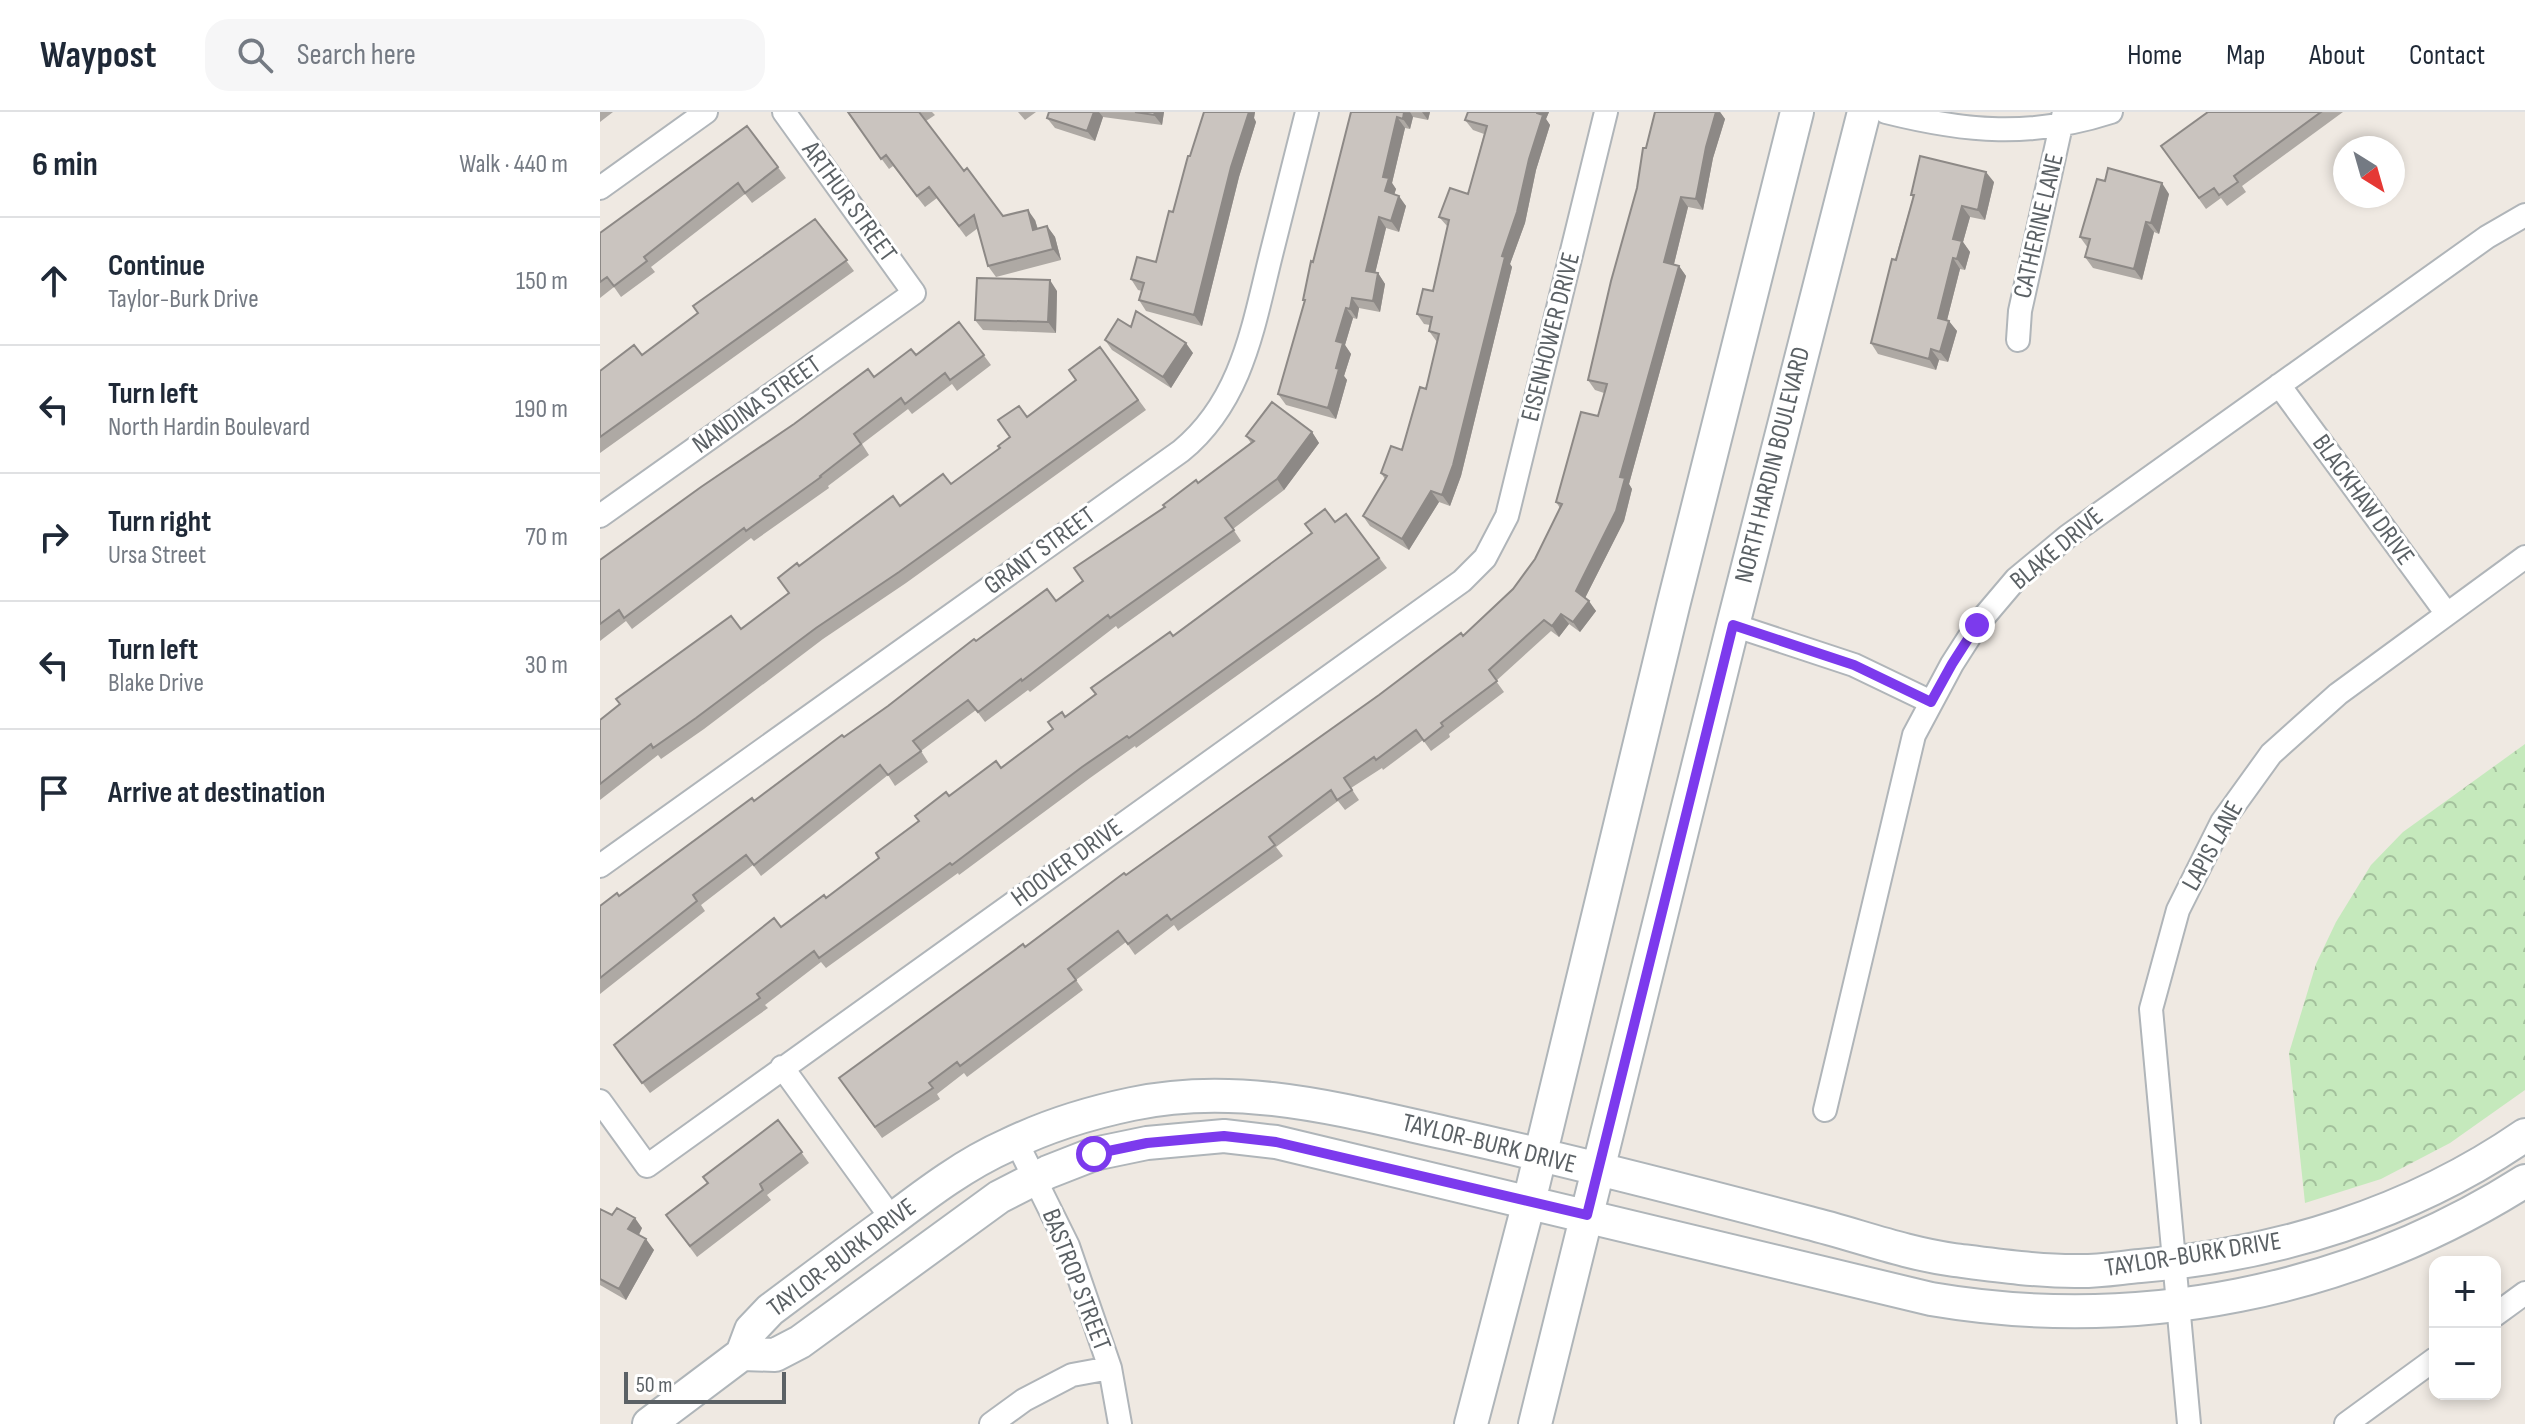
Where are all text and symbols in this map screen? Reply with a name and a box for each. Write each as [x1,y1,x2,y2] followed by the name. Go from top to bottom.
[205,19,765,91] search box
[40,33,157,78] text: Waypost
[233,33,277,77] icon: search
[297,37,416,73] text: Search here
[2127,39,2182,72] text: Home
[2226,39,2265,72] text: Map
[2309,39,2365,72] text: About
[2409,39,2485,72] text: Contact
[794,135,903,268] street label: ARTHUR STREET
[2333,136,2405,208] north arrow
[32,144,98,185] text: 6 min
[459,149,568,180] text: Walk · 440 m
[2007,151,2071,301] street label: CATHERINE LANE
[108,248,205,284] text: Continue
[1515,249,1587,425] street label: EISENHOWER DRIVE
[32,259,76,303] icon: ahead
[516,266,568,297] text: 150 m
[108,284,259,315] text: Taylor-Burk Drive
[1729,344,1817,586] street label: NORTH HARDIN BOULEVARD
[687,349,827,461] street label: NANDINA STREET
[108,376,198,412] text: Turn left
[32,387,76,431] icon: left
[515,394,568,425] text: 190 m
[108,412,310,443] text: North Hardin Boulevard
[2305,429,2421,571] street label: BLACKHAW DRIVE
[979,500,1101,602] street label: GRANT STREET
[2004,501,2110,597] street label: BLAKE DRIVE
[108,504,211,540] text: Turn right
[32,515,76,559] icon: right
[525,522,568,553] text: 70 m
[108,540,206,571] text: Ursa Street
[1959,607,1995,643] route end
[108,632,198,668] text: Turn left
[32,643,76,687] icon: left
[525,650,568,681] text: 30 m
[108,668,204,699] text: Blake Drive
[32,771,76,815] icon: arrive
[108,775,325,811] text: Arrive at destination
[2176,796,2250,896] street label: LAPIS LANE
[1005,812,1129,914] street label: HOOVER DRIVE
[1399,1107,1579,1181] street label: TAYLOR-BURK DRIVE
[1076,1136,1112,1172] route start
[762,1192,922,1324] street label: TAYLOR-BURK DRIVE
[1035,1205,1117,1355] street label: BASTROP STREET
[2103,1226,2283,1284] street label: TAYLOR-BURK DRIVE
[2429,1256,2501,1400] map controls
[2429,1256,2501,1328] button: +
[2429,1328,2501,1400] button: −
[624,1368,786,1404] scale bar
[636,1372,672,1399] text: 50 m

